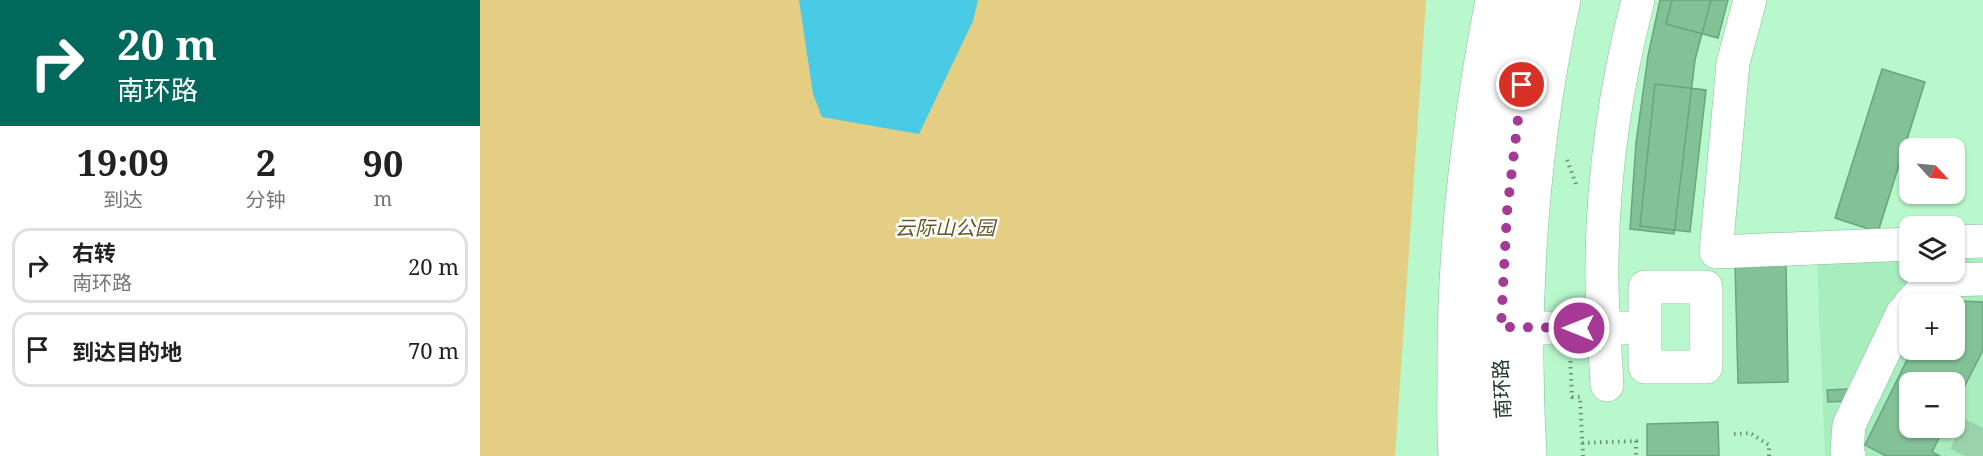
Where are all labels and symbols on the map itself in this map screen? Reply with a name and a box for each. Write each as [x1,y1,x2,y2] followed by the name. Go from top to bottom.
[1496,59,1547,110] pin
[1899,138,1965,204] north arrow
[895,214,998,241] park label: 云际山公园
[1547,296,1611,360] position arrow
[1486,358,1517,420] street label: 南环路

